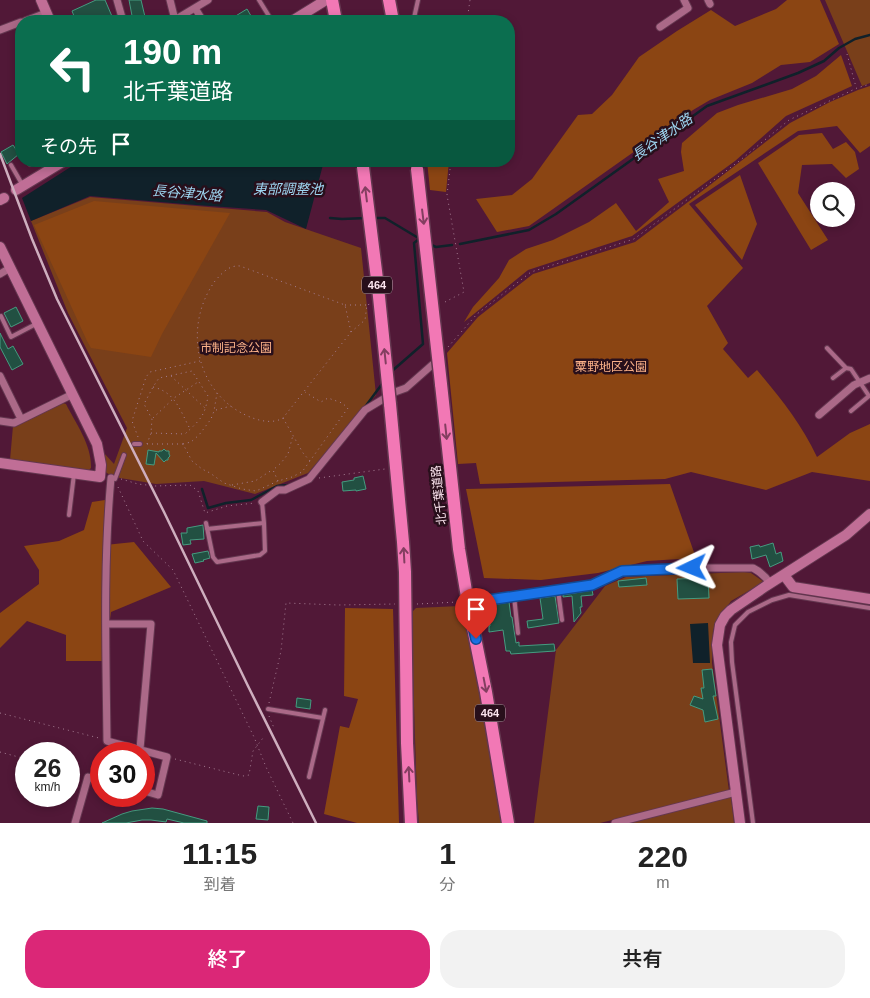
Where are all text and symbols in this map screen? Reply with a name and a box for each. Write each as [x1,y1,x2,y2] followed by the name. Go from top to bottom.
[123,32,222,71] text: 190 m
[40,35,105,100] icon: left
[123,79,233,104] text: 北千葉道路
[629,110,696,164] water label: 長谷津水路
[107,130,135,158] icon: arrive
[40,136,97,157] text: その先
[253,181,325,197] water label: 東部調整池
[151,182,224,204] water label: 長谷津水路
[810,182,855,227] map controls
[810,182,855,227] button: search
[361,186,371,202] one-way arrow
[418,209,428,225] one-way arrow
[362,276,392,294] road number: 464
[200,341,272,355] park label: 市制記念公園
[380,348,390,364] one-way arrow
[575,360,647,374] park label: 粟野地区公園
[441,424,451,440] one-way arrow
[429,464,449,526] street label: 北千葉道路
[665,541,717,593] position arrow
[400,547,409,563] one-way arrow
[455,588,497,639] pin
[462,595,490,623] icon: arrive
[481,677,490,693] one-way arrow
[475,704,505,721] road number: 464
[90,742,155,807] speed limit sign: 30
[34,754,61,782] text: 26
[404,767,413,783] one-way arrow
[34,780,61,794] text: km/h
[182,837,257,870] text: 11:15
[439,837,456,870] text: 1
[638,840,688,873] text: 220
[656,874,670,891] text: m
[204,876,236,893] text: 到着
[439,876,455,893] text: 分
[25,930,430,988] button: 終了
[440,930,845,988] button: 共有

